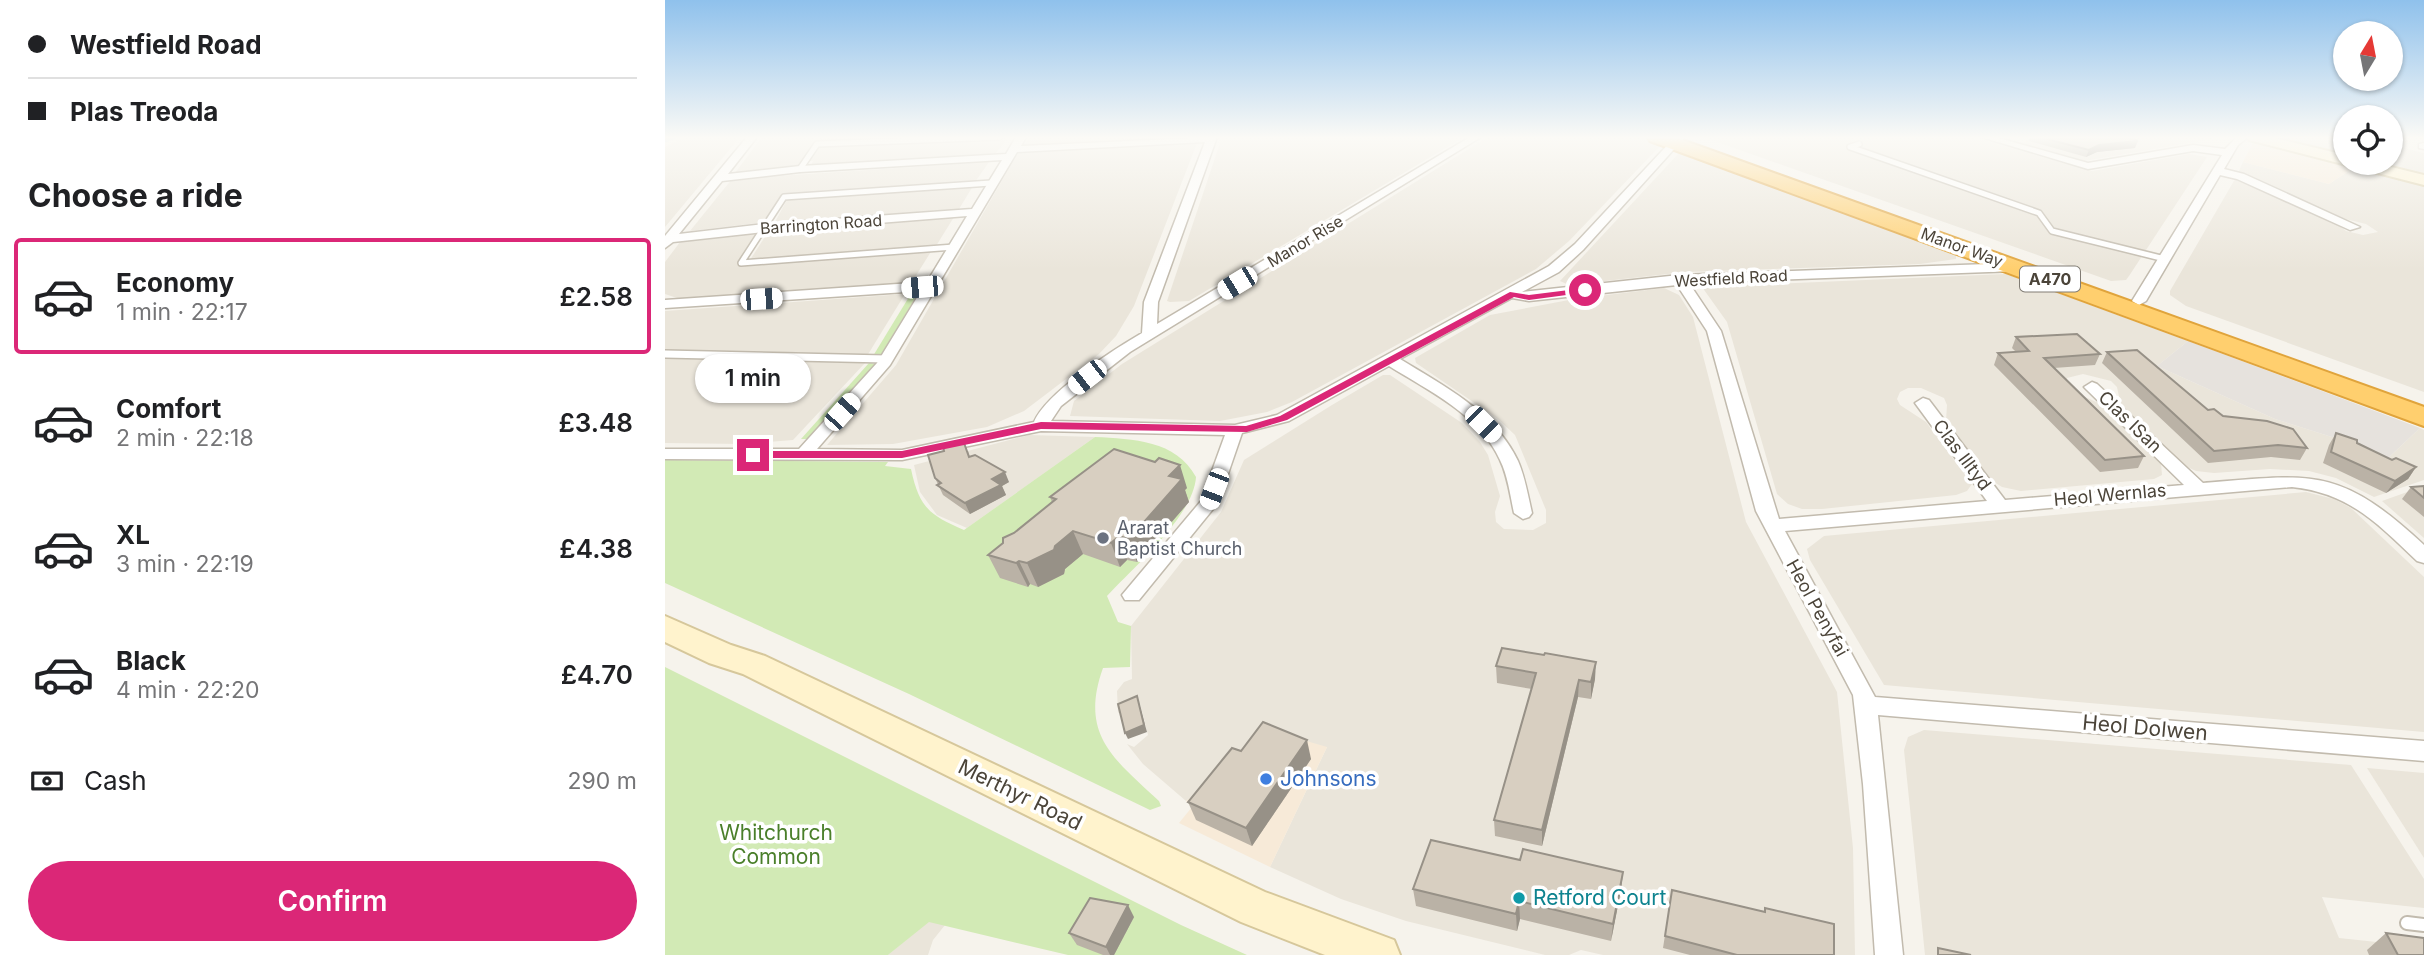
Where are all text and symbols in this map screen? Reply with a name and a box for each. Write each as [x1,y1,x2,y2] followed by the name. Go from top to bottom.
[2333,21,2403,91] north arrow
[2333,21,2403,175] map controls
[70,29,262,60] text: Westfield Road
[70,96,218,127] text: Plas Treoda
[2333,105,2403,175] button: locate
[28,176,243,215] text: Choose a ride
[759,210,883,238] street label: Barrington Road
[1263,211,1347,271] street label: Manor Rise
[1918,223,2006,271] street label: Manor Way
[1214,263,1261,303] car
[32,265,95,328] icon: car
[1674,265,1788,291] street label: Westfield Road
[2020,266,2080,292] road number: A470
[116,267,234,298] text: Economy
[1569,274,1601,306] route start
[901,275,944,299] car
[559,281,633,312] text: £2.58
[740,287,783,311] car
[116,298,248,326] text: 1 min · 22:17
[695,354,811,402] callout: 1 min
[1064,356,1111,398] car
[725,364,781,392] text: 1 min
[2095,387,2166,457] street label: Clas ISan
[821,389,864,435] car
[32,391,95,454] icon: car
[116,393,221,424] text: Comfort
[1461,402,1506,446] car
[558,407,633,438] text: £3.48
[1929,415,1996,494] street label: Clas Illtyd
[116,424,254,452] text: 2 min · 22:18
[737,439,769,471] route end
[1197,466,1232,512] car
[2053,479,2167,510] street label: Heol Wernlas
[32,517,95,580] icon: car
[1117,517,1242,559] place label: Ararat Baptist Church
[116,519,150,550] text: XL
[1095,530,1111,546] marker: Ararat Baptist Church
[559,533,633,564] text: £4.38
[116,550,254,578] text: 3 min · 22:19
[1782,556,1853,660] street label: Heol Penyfai
[32,643,95,706] icon: car
[116,645,186,676] text: Black
[561,659,633,690] text: £4.70
[116,676,259,704] text: 4 min · 22:20
[2081,710,2209,745] street label: Heol Dolwen
[954,754,1086,835] street label: Merthyr Road
[28,762,66,800] icon: cash
[84,765,147,796] text: Cash
[1280,766,1377,791] place label: Johnsons
[568,767,637,795] text: 290 m
[1258,771,1274,787] marker: Johnsons
[719,820,833,869] park label: Whitchurch Common
[28,861,637,941] button: Confirm
[1533,885,1666,910] place label: Retford Court
[1511,890,1527,906] marker: Retford Court

